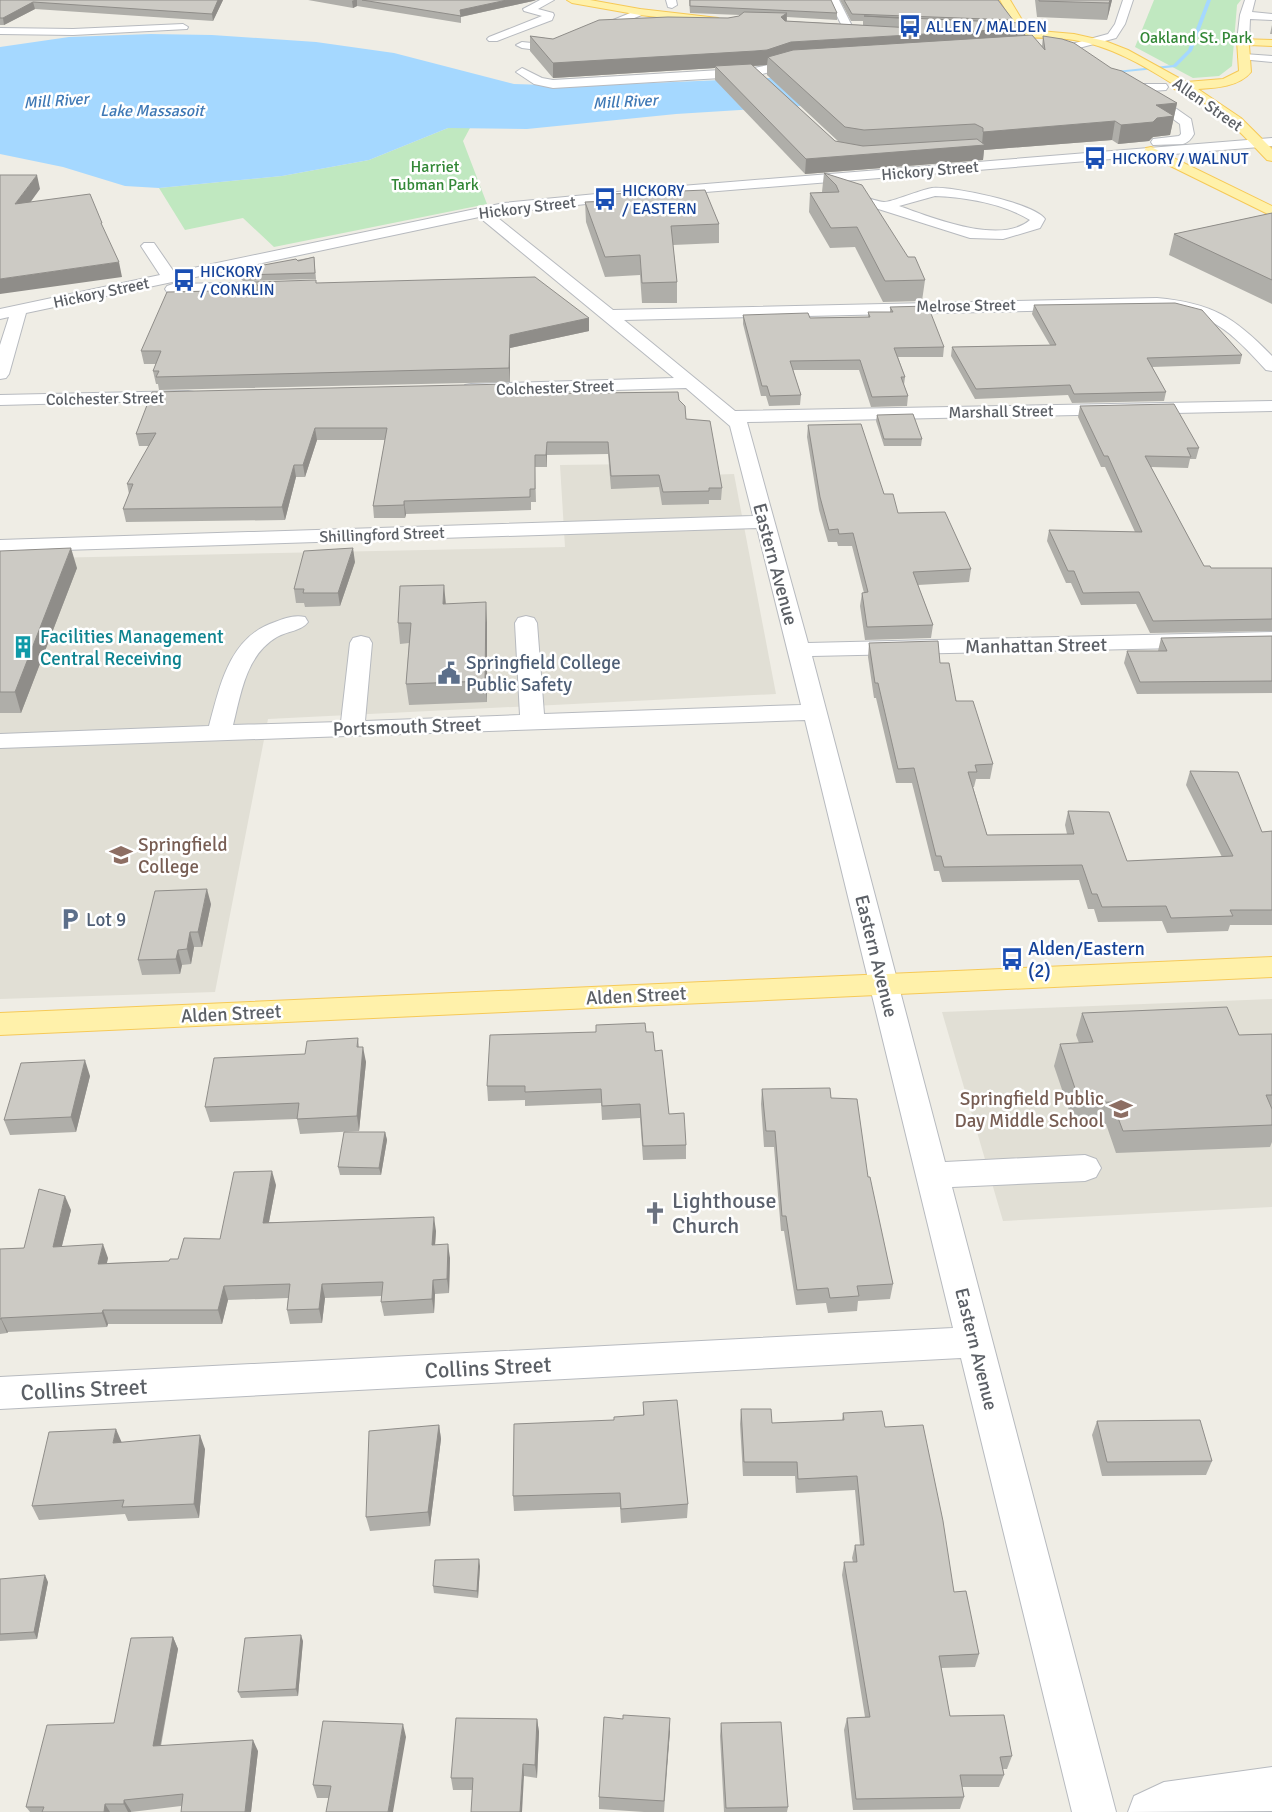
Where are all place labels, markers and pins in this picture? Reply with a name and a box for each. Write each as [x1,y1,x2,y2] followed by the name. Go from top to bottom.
[897,13,923,39] bus stop icon: ALLEN / MALDEN
[926,17,1047,37] place label: ALLEN / MALDEN
[1082,145,1108,171] bus stop icon: HICKORY / WALNUT
[1112,149,1249,169] place label: HICKORY / WALNUT
[622,181,697,219] place label: HICKORY / EASTERN
[592,186,618,212] bus stop icon: HICKORY / EASTERN
[200,262,275,300] place label: HICKORY / CONKLIN
[171,267,197,293] bus stop icon: HICKORY / CONKLIN
[40,625,224,671] place label: Facilities Management Central Receiving
[10,634,36,660] building icon: Facilities Management Central Receiving
[466,651,621,697] place label: Springfield College Public Safety
[436,660,462,686] public building icon: Springfield College Public Safety
[138,833,228,879] place label: Springfield College
[108,842,134,868] school or university icon: Springfield College
[57,906,83,932] parking icon: Lot 9
[86,908,126,932] place label: Lot 9
[1028,937,1145,983] place label: Alden/Eastern (2)
[999,946,1025,972] bus stop icon: Alden/Eastern (2)
[955,1087,1104,1133] place label: Springfield Public Day Middle School
[1108,1096,1134,1122] school or university icon: Springfield Public Day Middle School
[672,1187,776,1239] place label: Lighthouse Church
[642,1200,668,1226] church icon: Lighthouse Church

